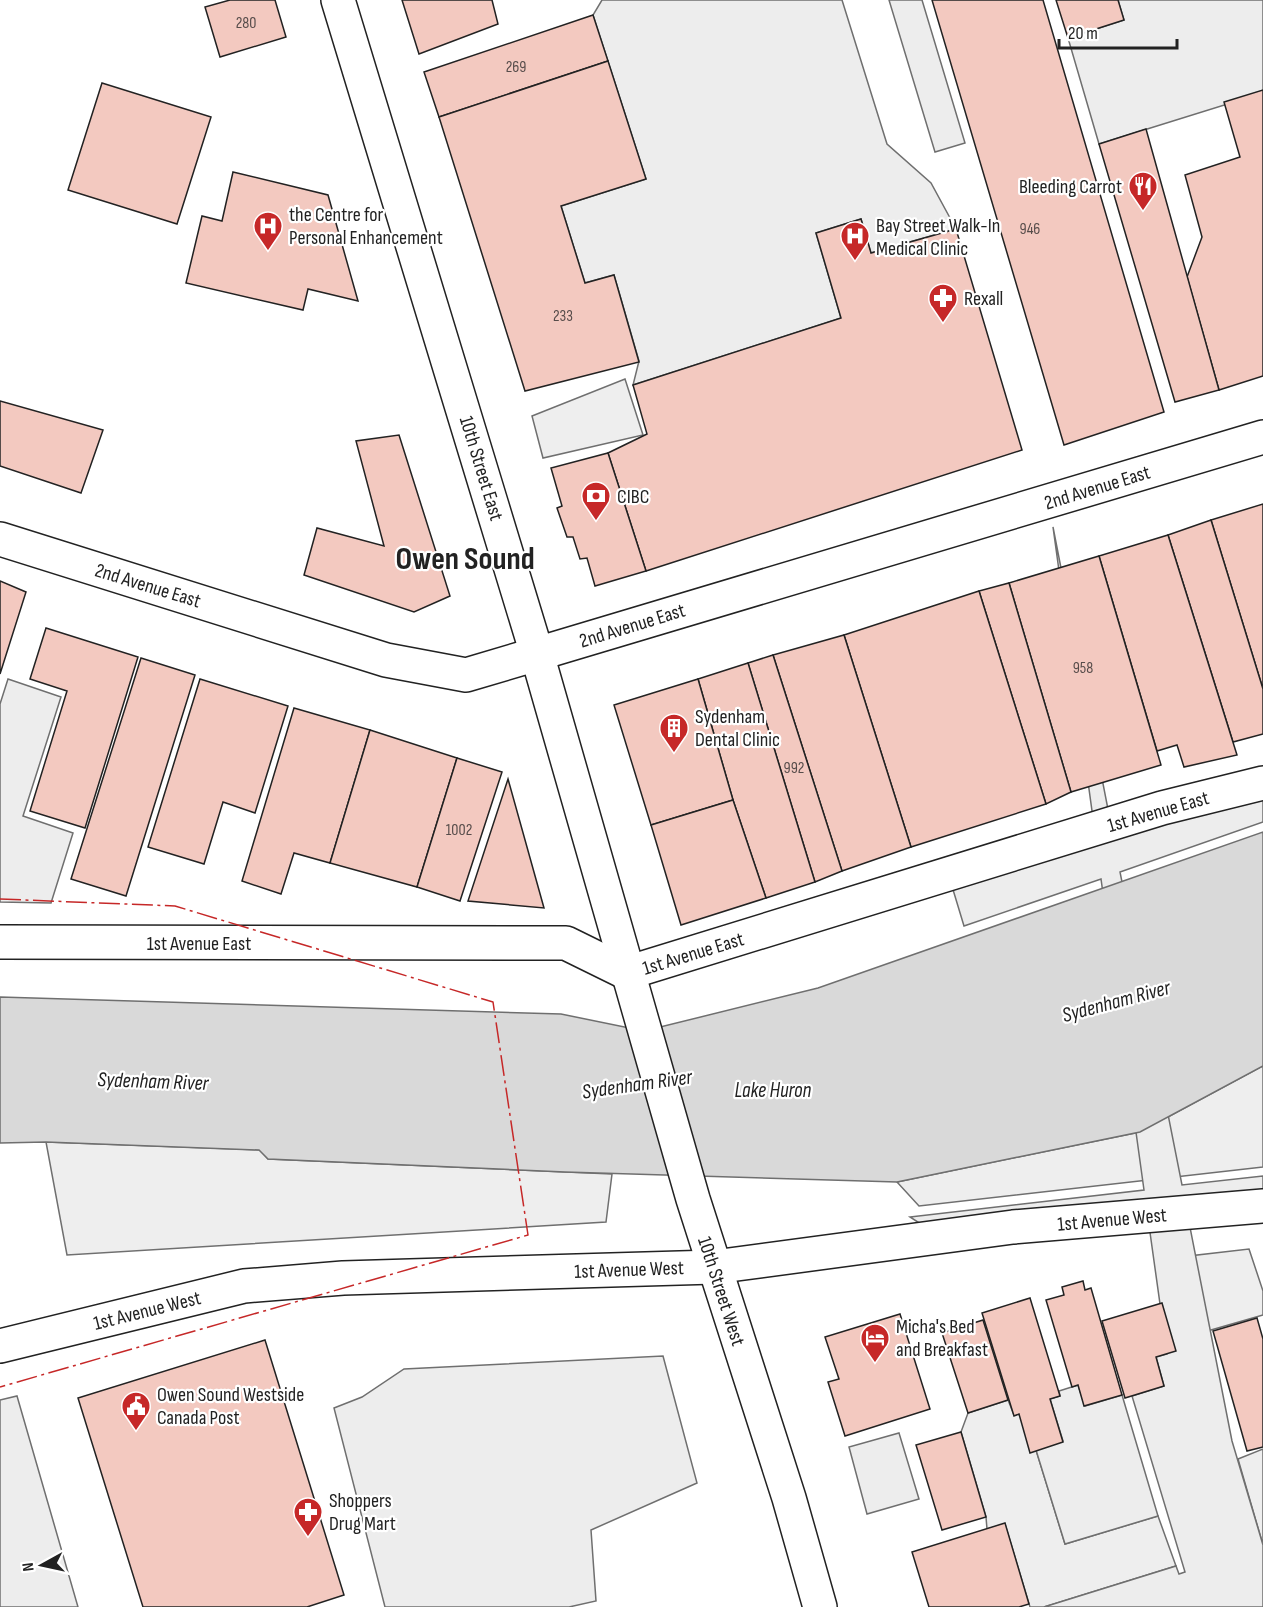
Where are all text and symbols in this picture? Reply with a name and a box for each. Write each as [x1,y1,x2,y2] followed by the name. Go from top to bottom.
[1059,12,1178,50] scale bar
[236,14,256,33] house number: 280
[1068,23,1098,44] text: 20 m
[506,58,526,77] house number: 269
[1127,170,1159,212] restaurant icon: Bleeding Carrot
[1019,175,1122,199] place label: Bleeding Carrot
[289,203,443,250] place label: the Centre for Personal Enhancement
[252,210,284,252] hospital icon: the Centre for Personal Enhancement
[876,214,1000,261] place label: Bay Street Walk-In Medical Clinic
[839,220,871,262] hospital icon: Bay Street Walk-In Medical Clinic
[1020,220,1040,239] house number: 946
[927,282,959,324] pharmacy icon: Rexall
[964,287,1003,311] place label: Rexall
[553,307,573,326] house number: 233
[454,413,508,523] street label: 10th Street East
[1042,461,1153,515] street label: 2nd Avenue East
[580,480,612,522] bank icon: CIBC
[617,485,649,509] place label: CIBC
[395,540,535,579] district label: Owen Sound
[92,559,203,613] street label: 2nd Avenue East
[577,599,688,653] street label: 2nd Avenue East
[1073,659,1093,678] house number: 958
[695,705,780,752] place label: Sydenham Dental Clinic
[658,712,690,754] building icon: Sydenham Dental Clinic
[784,759,804,778] house number: 992
[1105,786,1212,838] street label: 1st Avenue East
[446,821,472,840] house number: 1002
[640,927,747,981] street label: 1st Avenue East
[147,932,251,956] street label: 1st Avenue East
[1059,975,1174,1028] water label: Sydenham River
[580,1064,695,1105] water label: Sydenham River
[97,1067,210,1096] water label: Sydenham River
[735,1078,812,1103] water label: Lake Huron
[1056,1203,1168,1237] street label: 1st Avenue West
[692,1234,750,1349] street label: 10th Street West
[574,1256,684,1284] street label: 1st Avenue West
[91,1286,203,1336] street label: 1st Avenue West
[896,1315,988,1362] place label: Micha's Bed and Breakfast
[859,1322,891,1364] hotel icon: Micha's Bed and Breakfast
[157,1383,304,1430] place label: Owen Sound Westside Canada Post
[120,1390,152,1432] public building icon: Owen Sound Westside Canada Post
[329,1489,396,1536] place label: Shoppers Drug Mart
[292,1496,324,1538] pharmacy icon: Shoppers Drug Mart
[12,1535,72,1595] north arrow
[19,1561,39,1572] text: N

